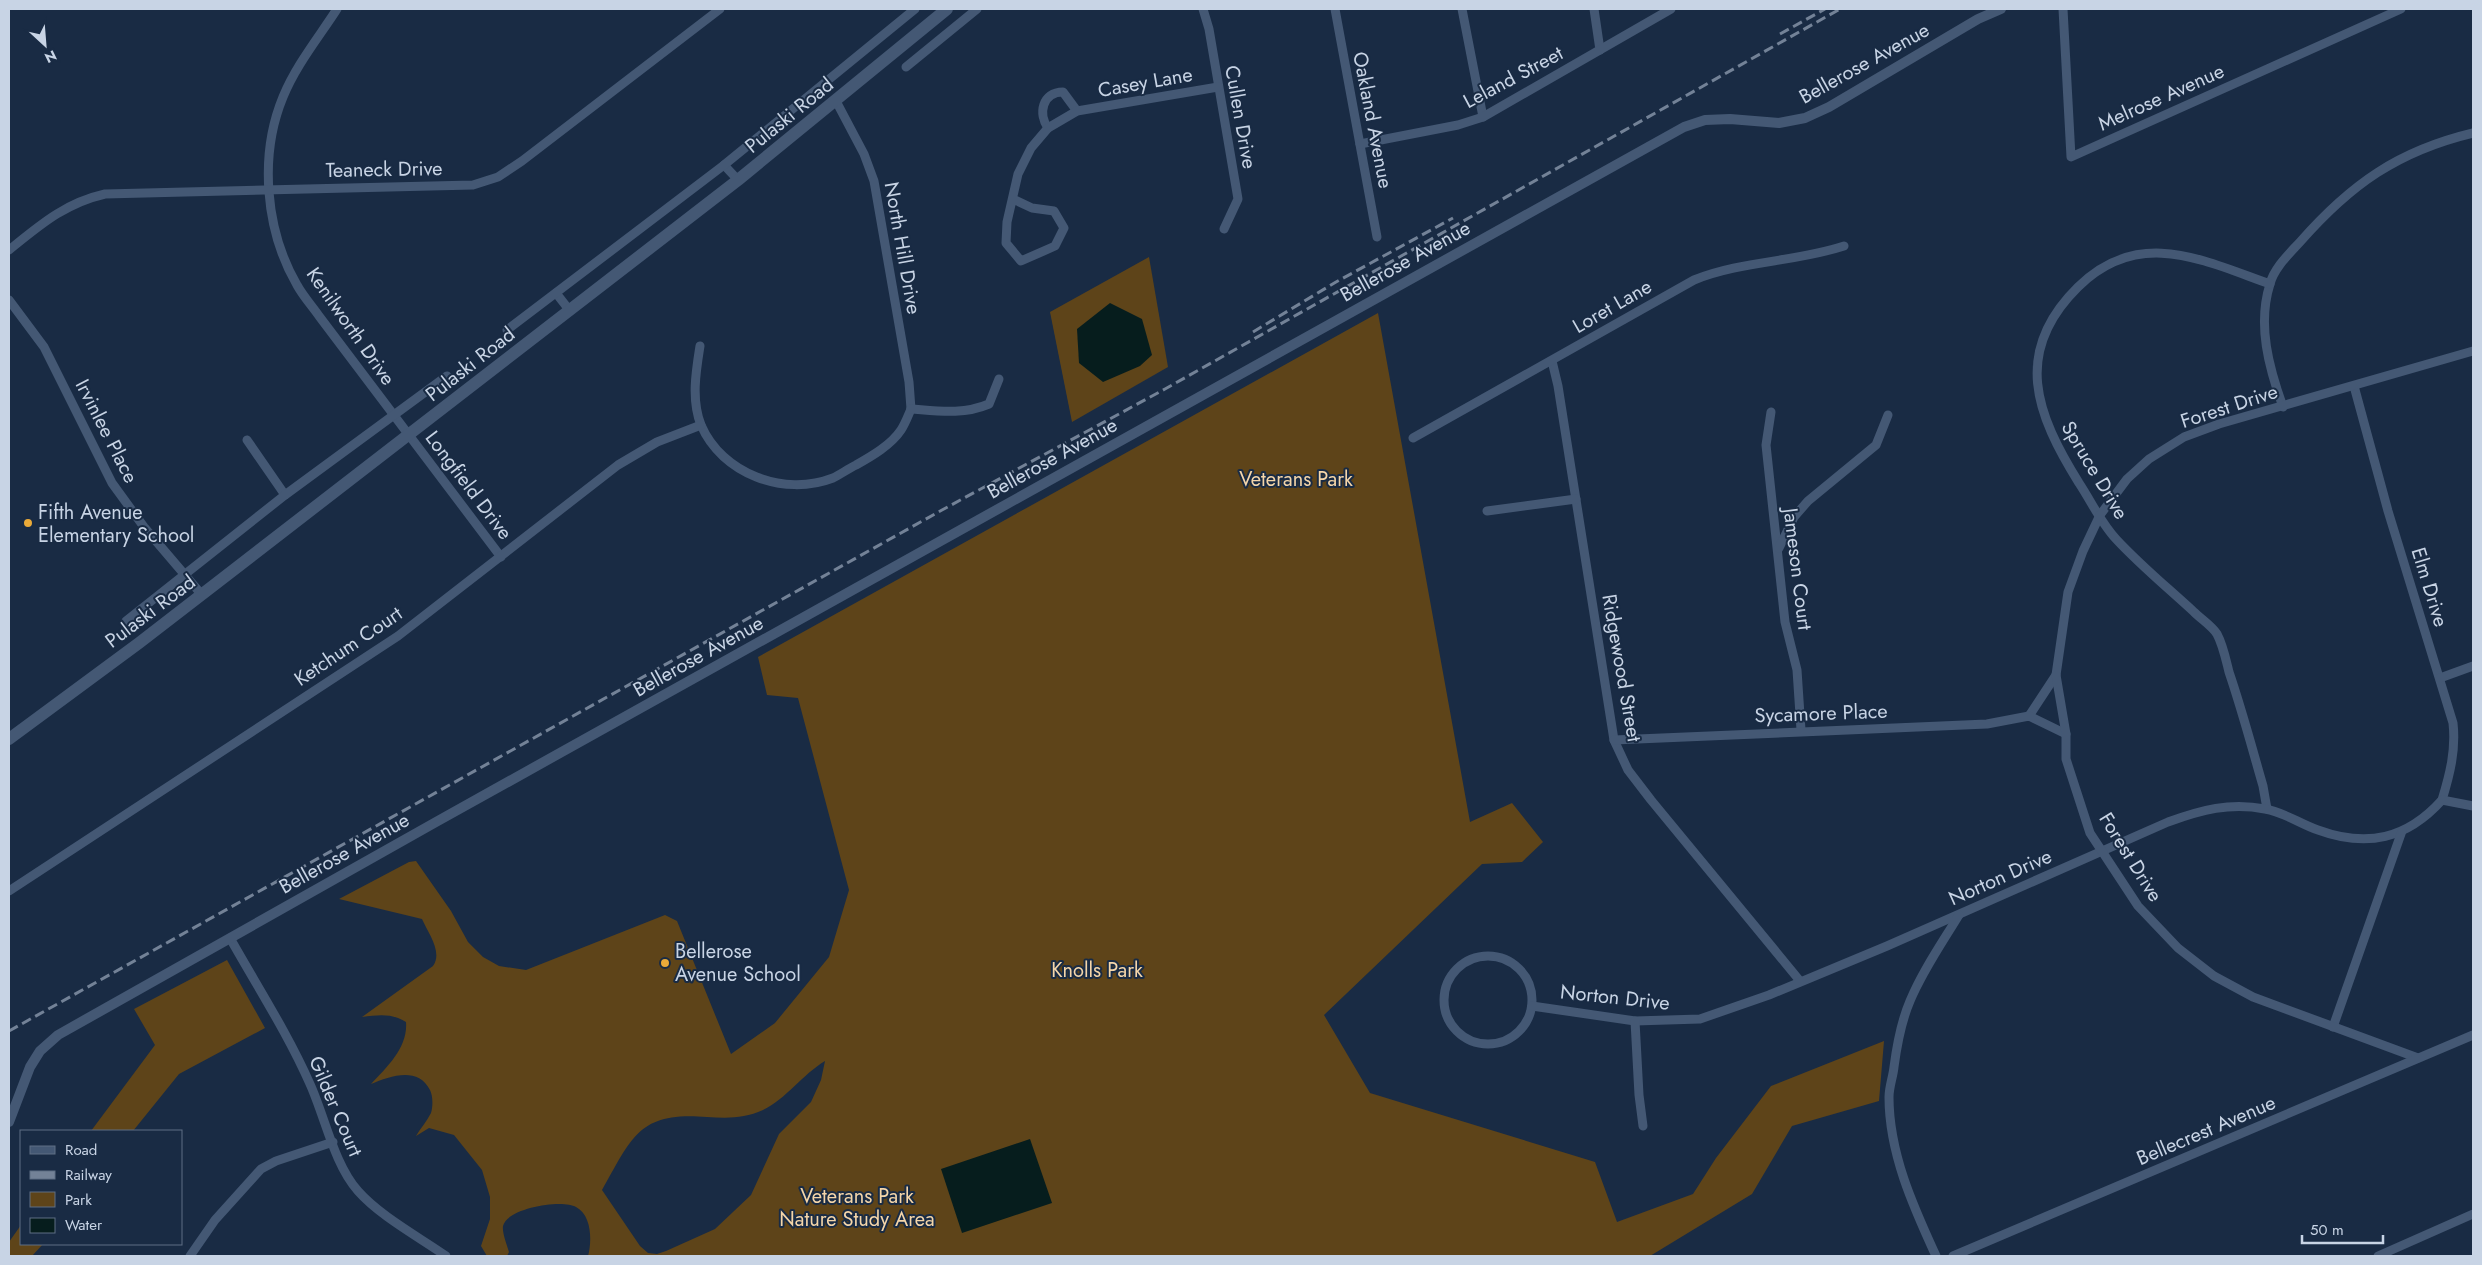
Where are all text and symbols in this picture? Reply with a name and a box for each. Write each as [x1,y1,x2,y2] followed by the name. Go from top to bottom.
[1794,16,1935,111] street label: Bellerose Avenue
[20,20,70,70] north arrow
[1458,39,1568,116] street label: Leland Street
[41,45,60,68] text: N
[1345,49,1400,191] street label: Oakland Avenue
[2094,57,2229,138] street label: Melrose Avenue
[1095,60,1195,105] street label: Casey Lane
[1217,63,1264,171] street label: Cullen Drive
[739,71,840,160] street label: Pulaski Road
[325,154,443,185] street label: Teaneck Drive
[877,180,928,316] street label: North Hill Drive
[1335,214,1476,309] street label: Bellerose Avenue
[299,261,402,391] street label: Kenilworth Drive
[1567,272,1657,341] street label: Loret Lane
[419,320,521,409] street label: Pulaski Road
[68,374,145,488] street label: Irvinlee Place
[2177,377,2281,436] street label: Forest Drive
[982,411,1123,506] street label: Bellerose Avenue
[2054,416,2135,525] street label: Spruce Drive
[418,425,519,546] street label: Longfield Drive
[1239,465,1353,494] park label: Veterans Park
[38,498,194,550] place label: Fifth Avenue Elementary School
[1775,503,1819,632] street label: Jameson Court
[22,517,34,529] marker: Fifth Avenue Elementary School
[2404,544,2455,630] street label: Elm Drive
[99,568,202,655] street label: Pulaski Road
[1594,592,1649,744] street label: Ridgewood Street
[288,599,408,693] street label: Ketchum Court
[628,609,769,704] street label: Bellerose Avenue
[1754,697,1888,730] street label: Sycamore Place
[274,806,415,901] street label: Bellerose Avenue
[2092,807,2170,908] street label: Forest Drive
[1944,842,2056,913] street label: Norton Drive
[675,937,801,989] place label: Bellerose Avenue School
[1051,956,1143,985] park label: Knolls Park
[659,957,671,969] marker: Bellerose Avenue School
[1559,977,1671,1018] street label: Norton Drive
[301,1051,370,1161] street label: Gilder Court
[2132,1088,2280,1173] street label: Bellecrest Avenue
[20,1130,182,1245] legend
[65,1139,97,1161] text: Road
[65,1164,112,1186] text: Railway
[779,1182,935,1234] park label: Veterans Park Nature Study Area
[65,1189,92,1211] text: Park
[2302,1212,2383,1244] scale bar
[65,1214,103,1236] text: Water
[2310,1219,2344,1241] text: 50 m

